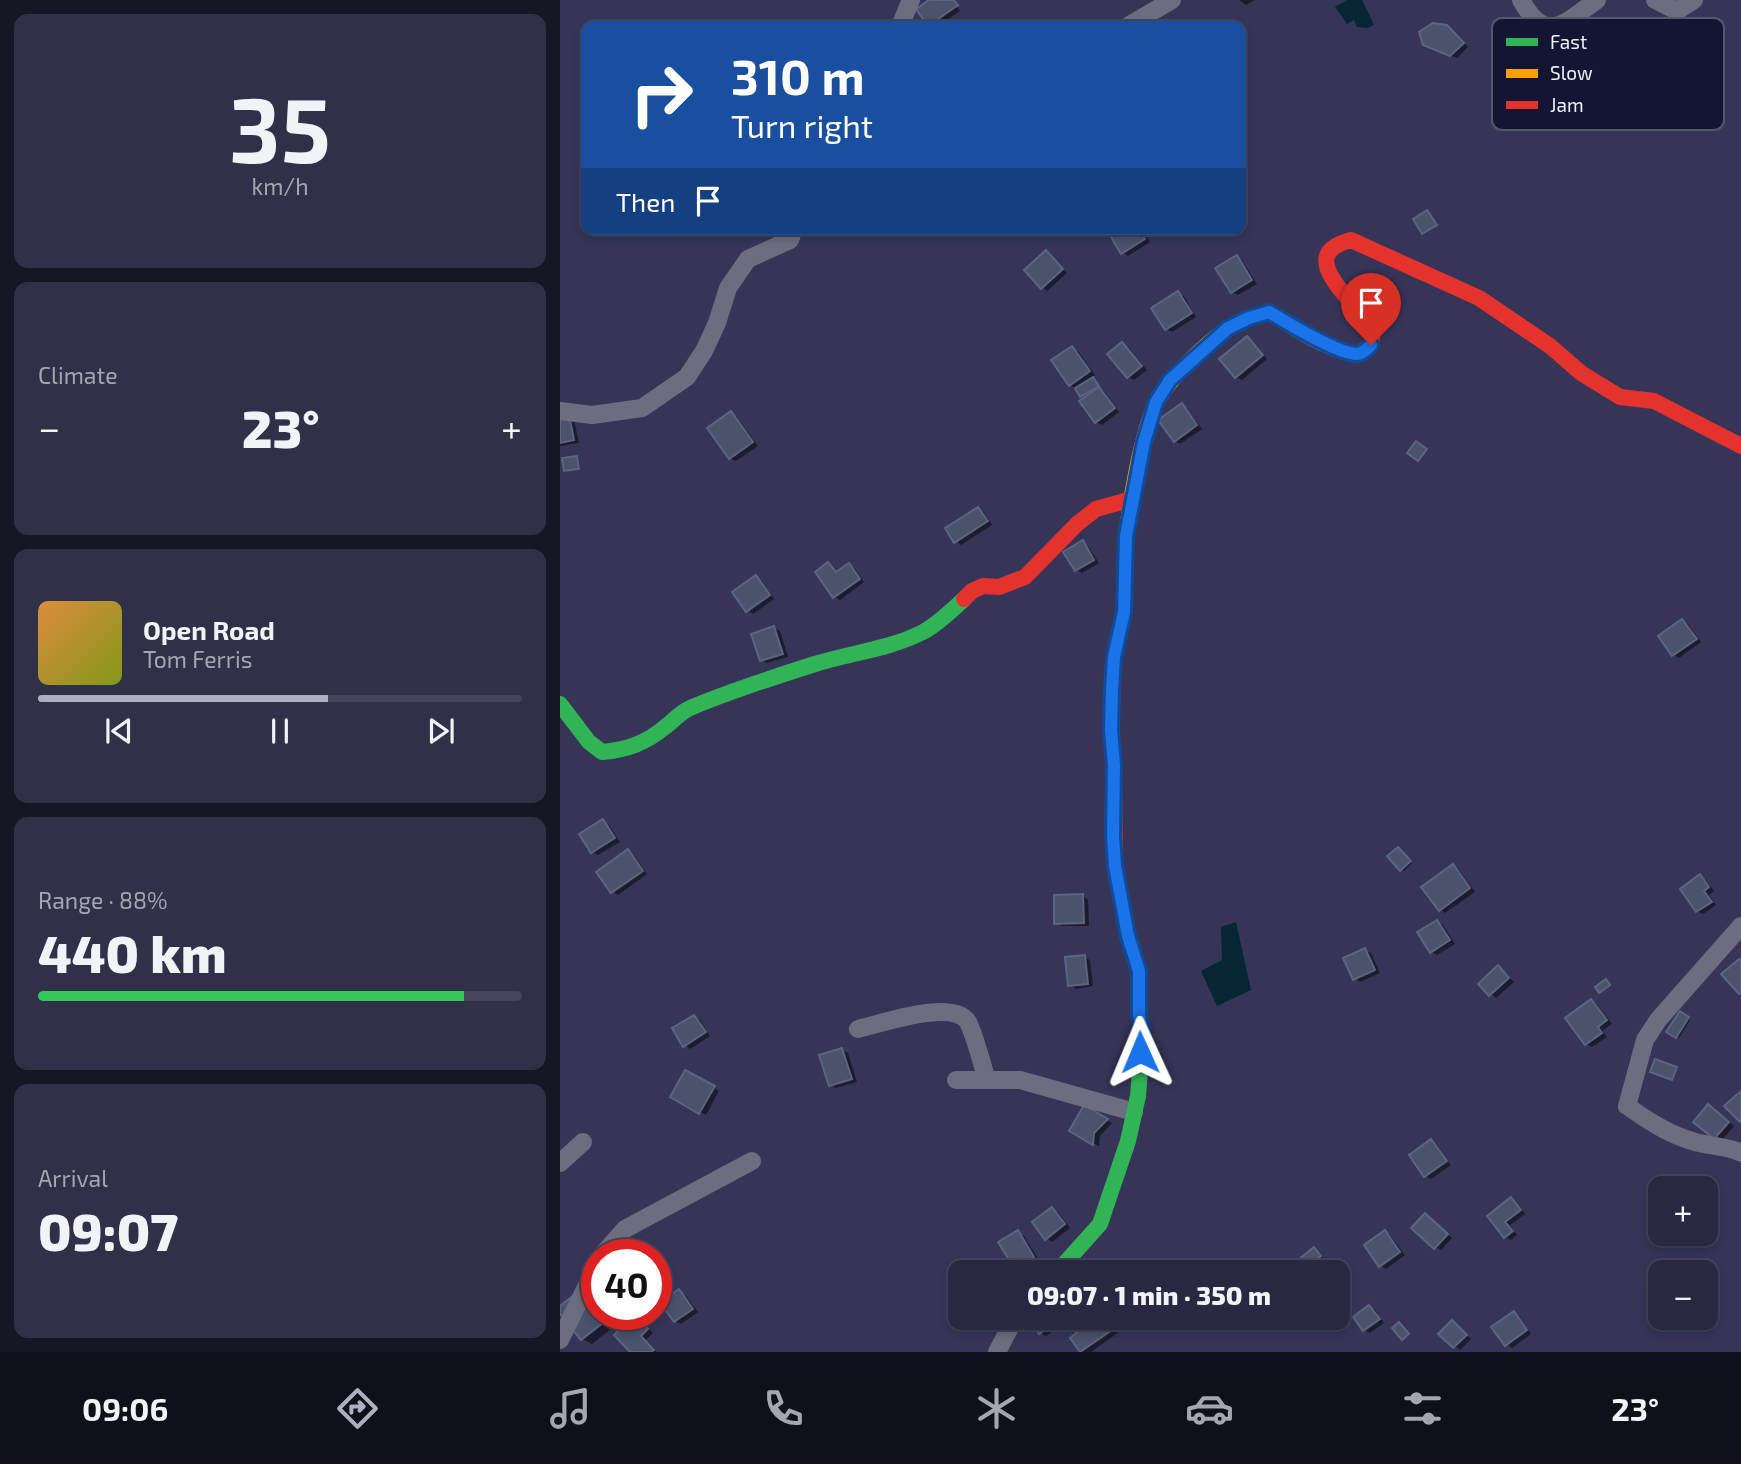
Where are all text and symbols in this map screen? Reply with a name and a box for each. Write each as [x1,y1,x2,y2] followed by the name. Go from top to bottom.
[1492,18,1724,130] legend
[1550,30,1587,53] text: Fast
[731,46,865,105] text: 310 m
[616,49,707,140] icon: right
[1550,61,1593,84] text: Slow
[229,72,331,181] text: 35
[1550,93,1584,116] text: Jam
[731,106,873,144] text: Turn right
[251,172,309,200] text: km/h
[689,182,727,220] icon: arrive
[616,186,675,217] text: Then
[1341,273,1401,345] pin
[1352,284,1390,322] icon: arrive
[38,361,118,389] text: Climate
[242,396,320,458] text: 23°
[38,404,60,450] text: −
[501,404,522,450] text: +
[143,614,275,645] text: Open Road
[143,645,252,673] text: Tom Ferris
[100,712,138,750] icon: previous
[261,712,299,750] icon: pause
[422,712,460,750] icon: next
[38,886,167,914] text: Range · 88%
[38,921,227,983] text: 440 km
[1103,1015,1177,1089] position arrow
[38,1164,108,1192] text: Arrival
[1648,1176,1718,1330] map controls
[1648,1176,1718,1246] button: +
[38,1199,178,1261] text: 09:07
[581,1239,672,1330] speed limit sign: 40
[1648,1260,1718,1330] button: −
[1027,1279,1271,1310] text: 09:07 · 1 min · 350 m
[333,1384,382,1433] icon: directions
[546,1384,595,1433] icon: music
[759,1384,808,1433] icon: phone
[972,1384,1021,1433] icon: climate
[1185,1384,1234,1433] icon: car
[1398,1384,1447,1433] icon: filters
[82,1389,168,1427] text: 09:06
[1611,1389,1659,1427] text: 23°

